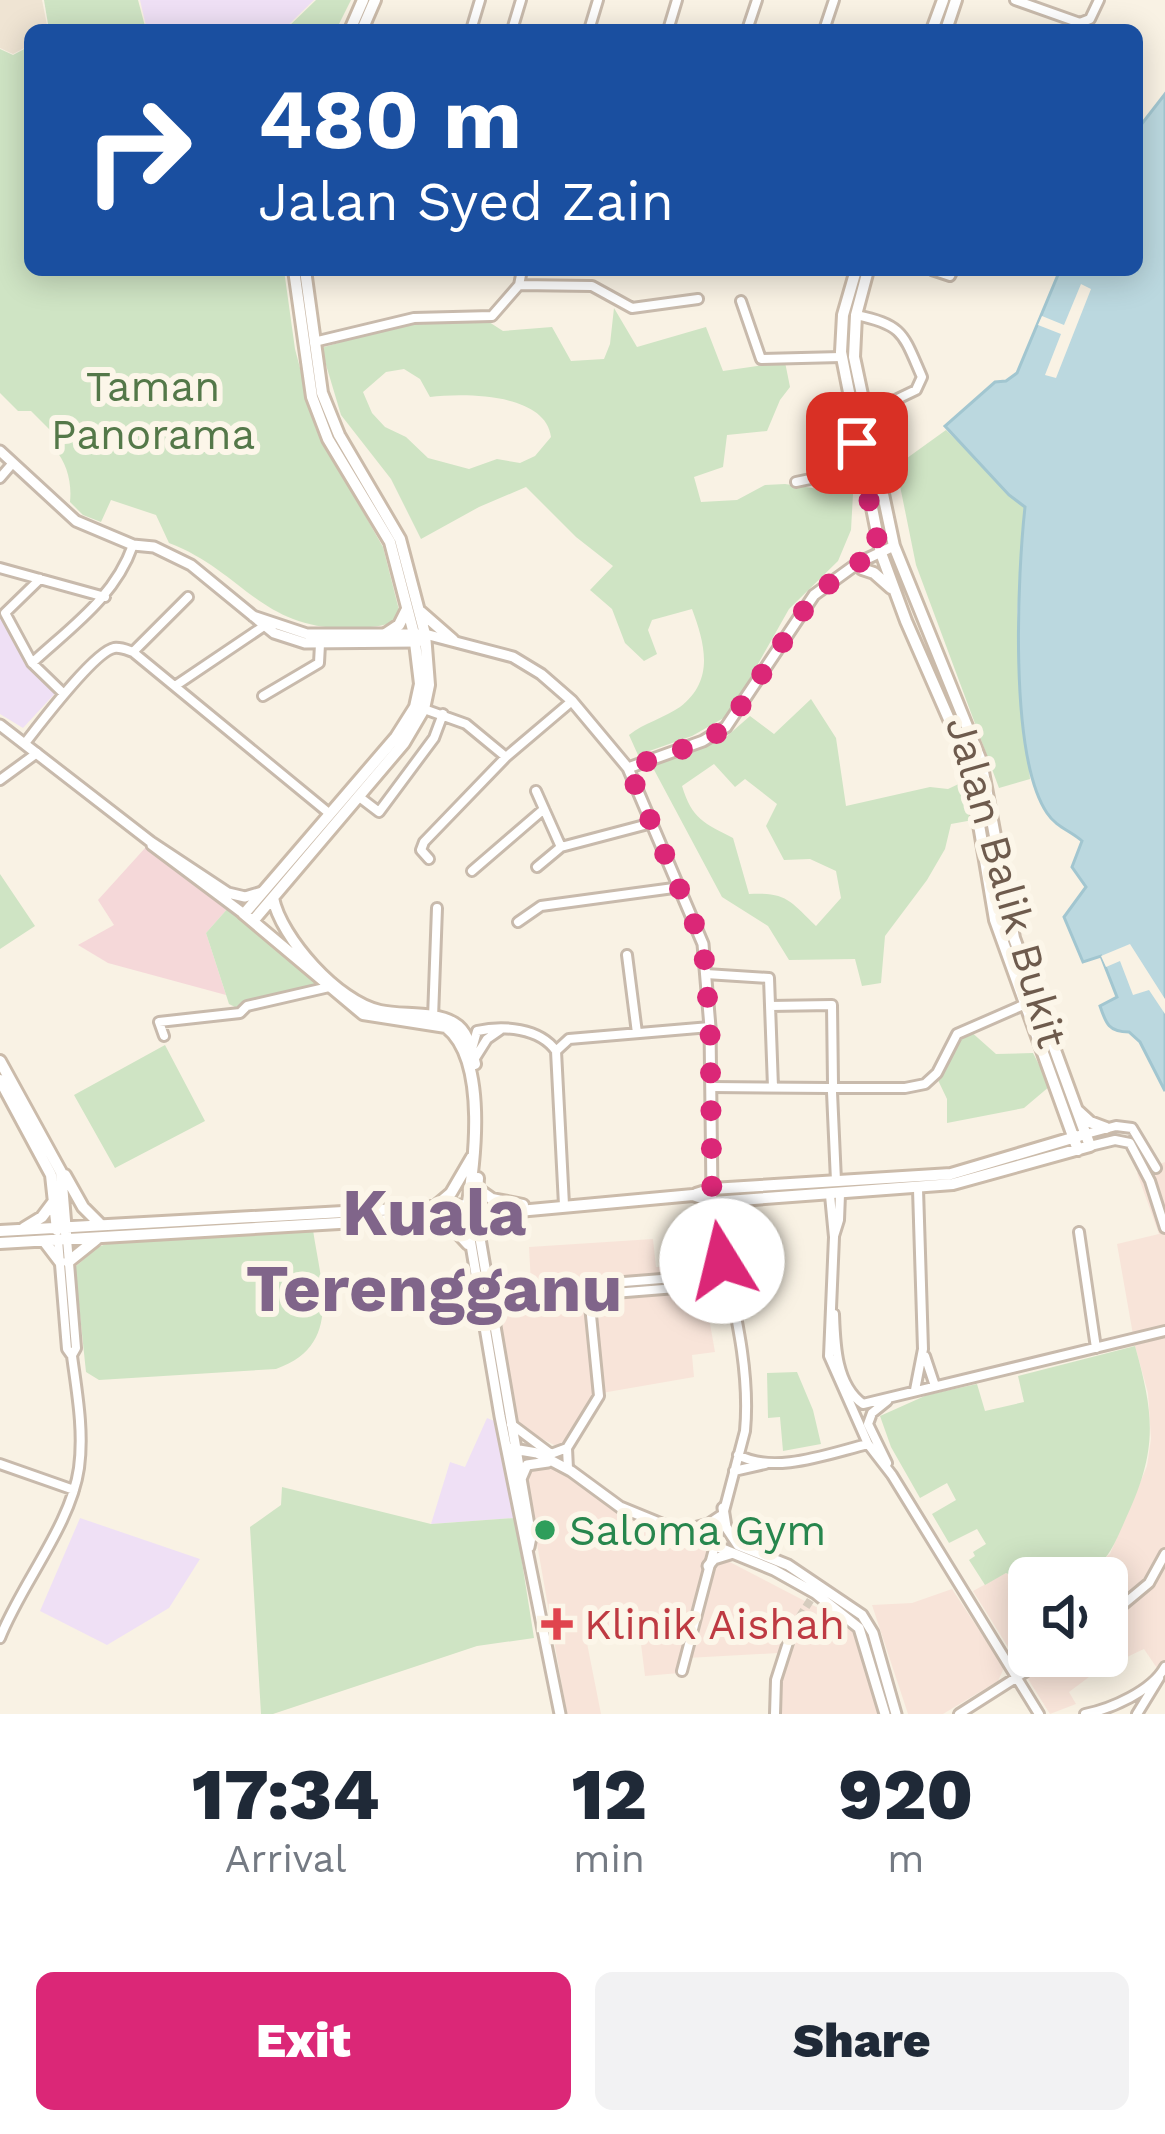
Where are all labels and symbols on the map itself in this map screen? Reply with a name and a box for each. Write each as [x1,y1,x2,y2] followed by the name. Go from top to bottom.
[51,362,255,459] park label: Taman Panorama
[806,392,908,494] pin
[936,711,1077,1053] street label: Jalan Balik Bukit
[246,1174,622,1327] district label: Kuala Terengganu
[659,1198,785,1324] position arrow
[569,1506,826,1555] place label: Saloma Gym
[532,1517,558,1543] marker: Saloma Gym
[584,1600,845,1649] place label: Klinik Aishah
[541,1608,573,1640] marker: Klinik Aishah

